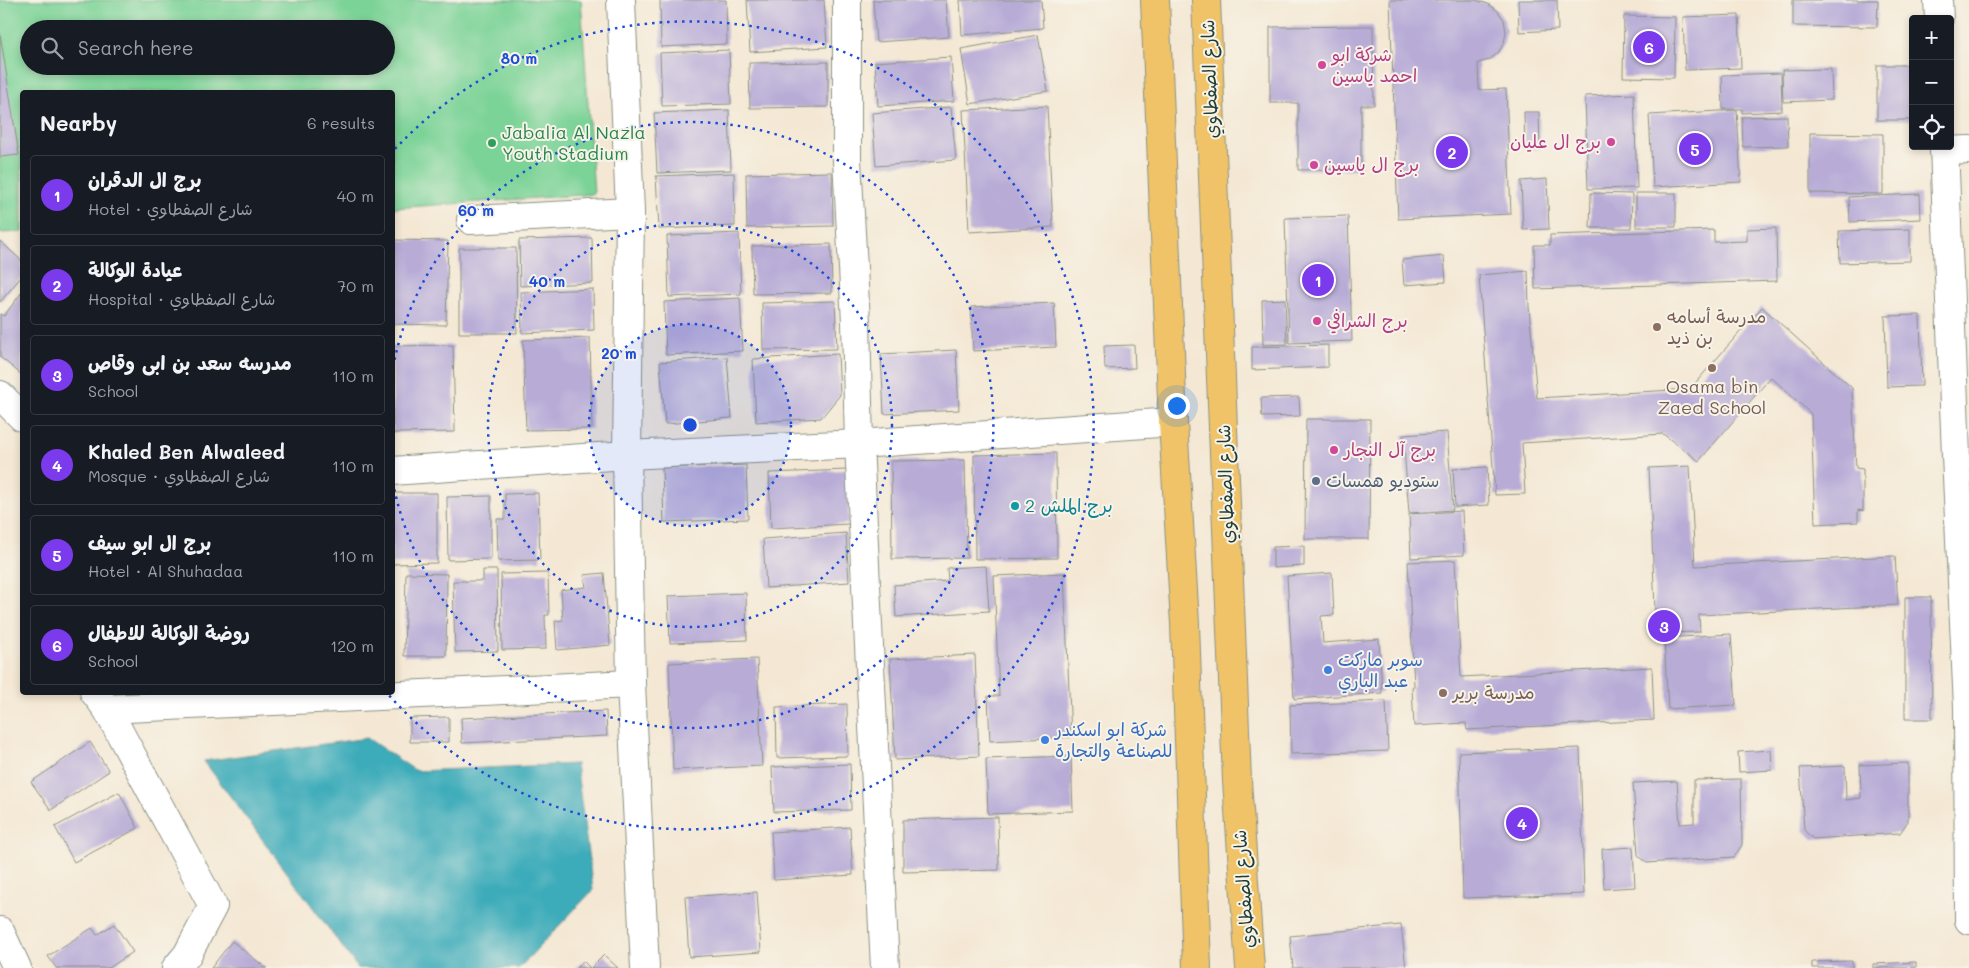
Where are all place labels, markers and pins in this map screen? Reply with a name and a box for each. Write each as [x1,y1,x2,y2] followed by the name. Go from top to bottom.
[1633,28,1665,66] pin: 6
[1330,42,1417,87] place label: شركة ابو احمد ياسين
[1316,59,1328,71] marker: شركة ابو احمد ياسين
[502,120,646,165] place label: Jabalia Al Nazla Youth Stadium
[1510,129,1601,154] place label: برج ال عليان
[1679,130,1711,168] pin: 5
[1436,133,1468,171] pin: 2
[1605,136,1617,148] marker: برج ال عليان
[486,137,498,149] marker: Jabalia Al Nazla Youth Stadium
[1324,152,1419,177] place label: برج ال ياسين
[1308,159,1320,171] marker: برج ال ياسين
[1302,261,1334,299] pin: 1
[1667,304,1766,349] place label: مدرسة أسامه بن ذيد
[1327,308,1408,334] place label: برج الشرافي
[1311,315,1323,327] marker: برج الشرافي
[1651,321,1663,333] marker: مدرسة أسامه بن ذيد
[1706,362,1718,374] marker: Osama bin Zaed School
[1658,374,1766,419] place label: Osama bin Zaed School
[681,416,699,434] centre of rings
[1342,437,1436,462] place label: برج آل النجار
[1328,444,1340,456] marker: برج آل النجار
[1326,468,1439,492] place label: ستوديو همسات
[1310,475,1322,487] marker: ستوديو همسات
[1025,493,1113,518] place label: برج الملش 2
[1009,500,1021,512] marker: برج الملش 2
[1648,607,1680,645] pin: 3
[1338,647,1423,694] place label: سوبر ماركت عبد الباري
[1322,664,1334,676] marker: سوبر ماركت عبد الباري
[1451,680,1535,704] place label: مدرسة برير
[1437,687,1449,699] marker: مدرسة برير
[1053,717,1173,762] place label: شركة ابو اسكندر للصناعة والتجارة
[1039,734,1051,746] marker: شركة ابو اسكندر للصناعة والتجارة
[1506,804,1538,842] pin: 4

